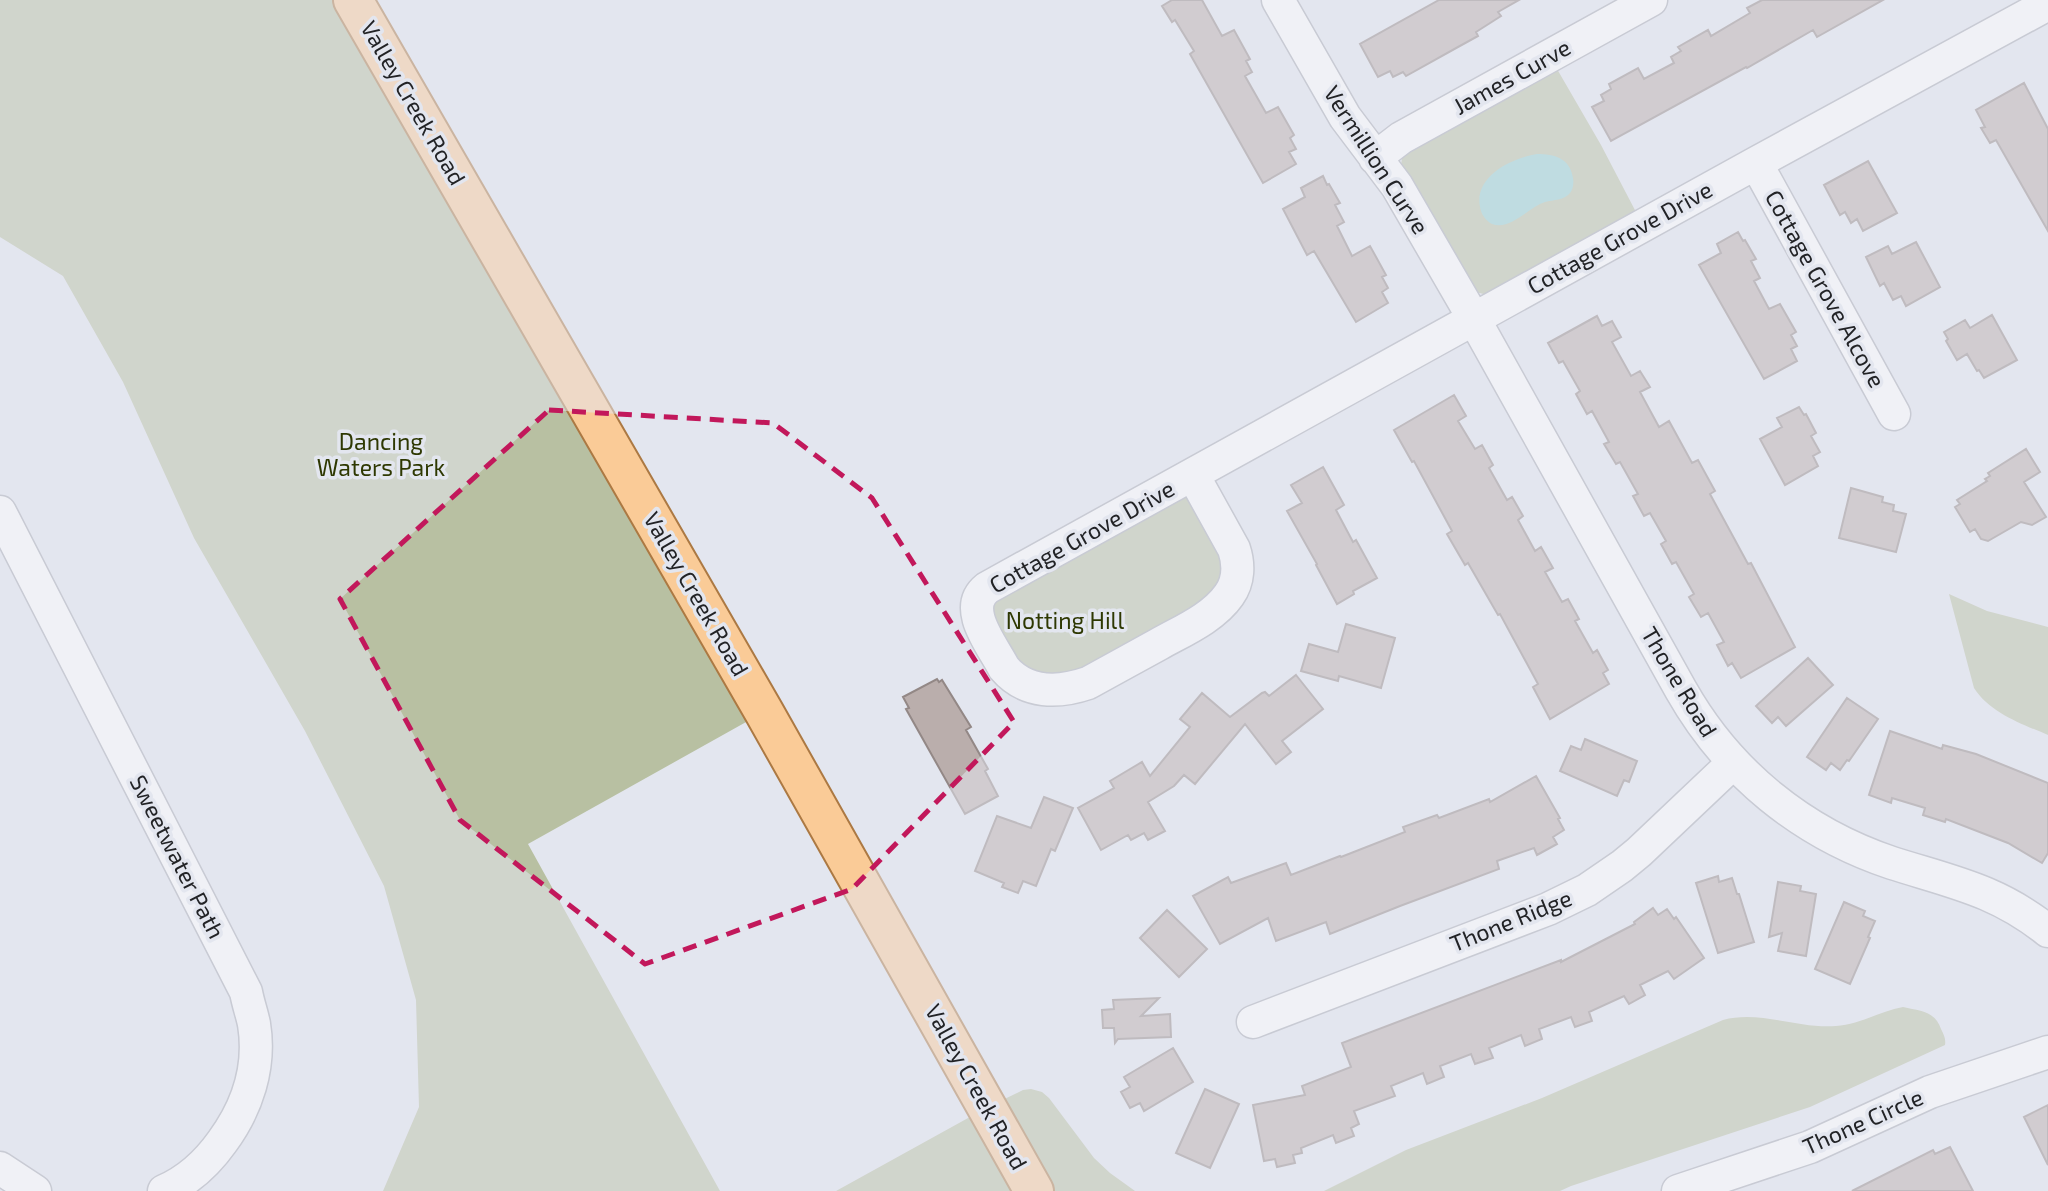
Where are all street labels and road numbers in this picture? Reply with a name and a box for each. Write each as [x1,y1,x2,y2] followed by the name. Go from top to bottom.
[355,15,472,190] street label: Valley Creek Road
[1448,32,1575,120] street label: James Curve
[1318,80,1435,239] street label: Vermillion Curve
[1522,175,1717,300] street label: Cottage Grove Drive
[1760,185,1892,392] street label: Cottage Grove Alcove
[984,474,1179,599] street label: Cottage Grove Drive
[638,506,755,681] street label: Valley Creek Road
[1636,621,1724,742] street label: Thone Road
[125,770,231,943] street label: Sweetwater Path
[1446,883,1576,957] street label: Thone Ridge
[920,999,1034,1174] street label: Valley Creek Road
[1798,1082,1927,1160] street label: Thone Circle

